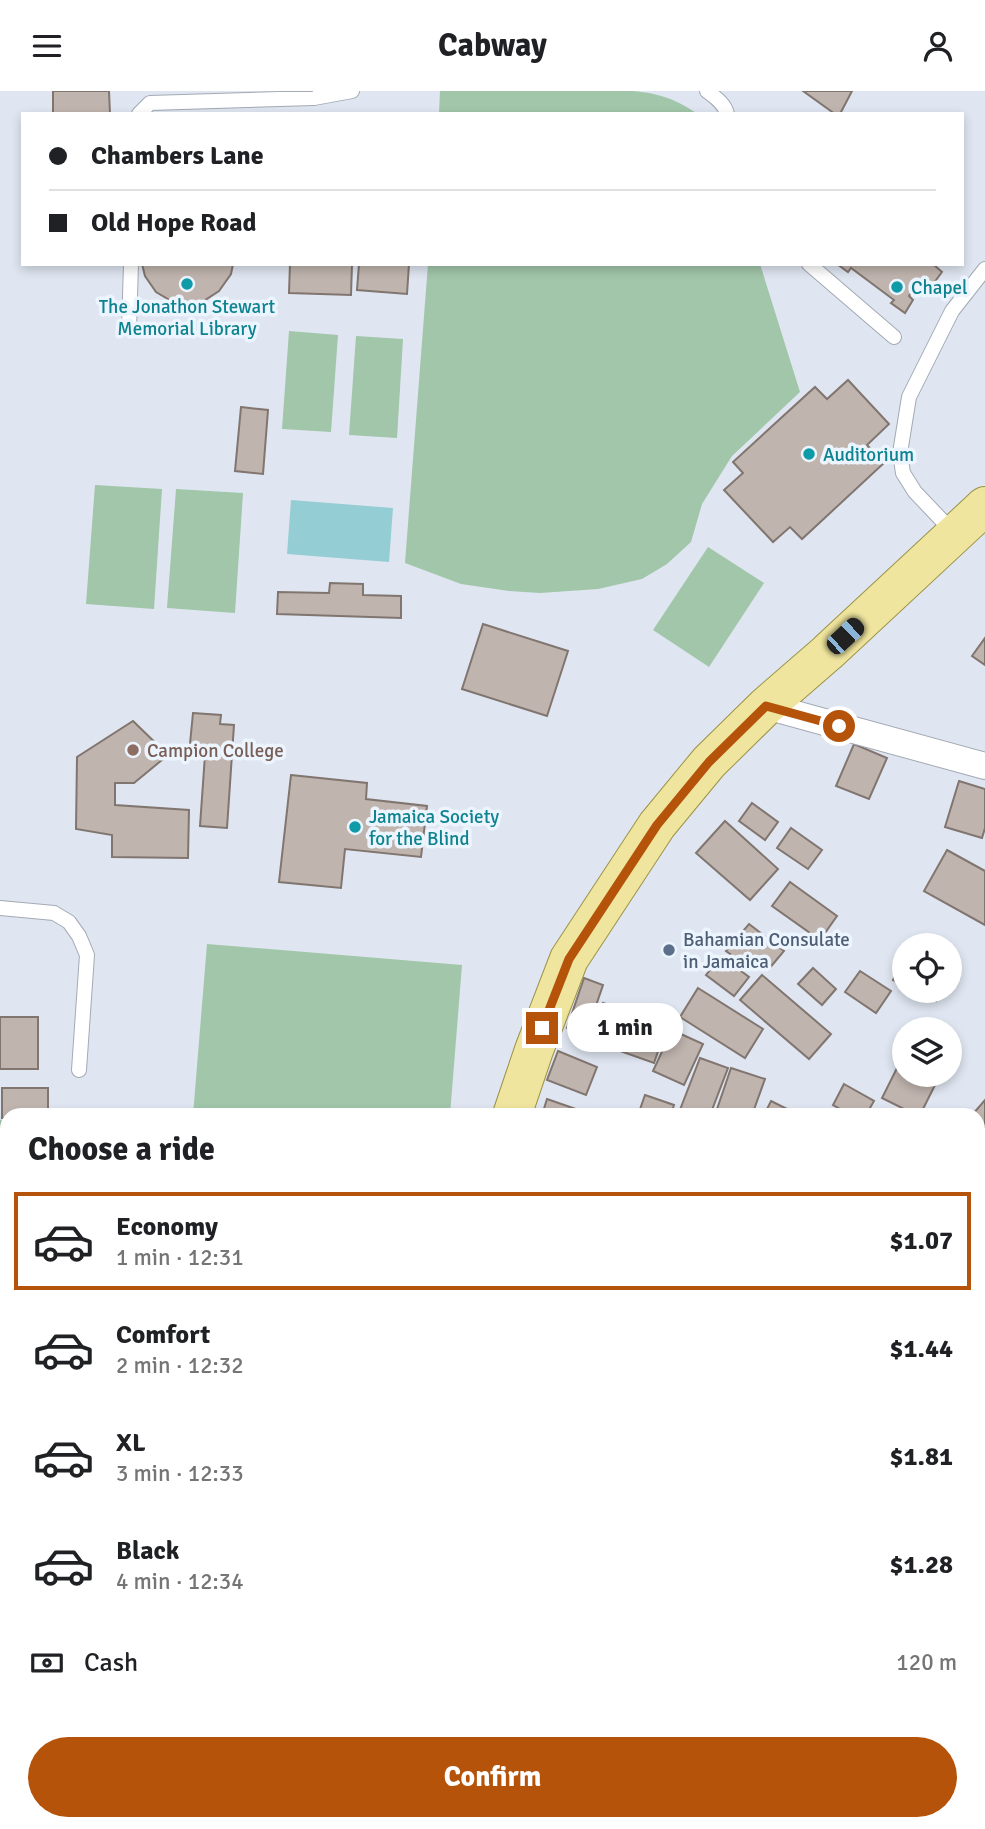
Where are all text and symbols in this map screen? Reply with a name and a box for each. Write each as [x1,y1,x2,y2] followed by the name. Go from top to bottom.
[438,26,547,65] text: Cabway
[28,27,66,65] icon: menu
[919,27,957,65] icon: person
[91,140,264,172] text: Chambers Lane
[91,207,256,239] text: Old Hope Road
[179,276,195,292] marker: The Jonathon Stewart Memorial Library
[911,276,968,300] place label: Chapel
[889,279,905,295] marker: Chapel
[99,295,276,341] place label: The Jonathon Stewart Memorial Library
[823,443,914,467] place label: Auditorium
[801,446,817,462] marker: Auditorium
[823,614,868,658] car
[823,710,855,742] route start
[147,739,284,763] place label: Campion College
[125,742,141,758] marker: Campion College
[369,805,499,851] place label: Jamaica Society for the Blind
[347,819,363,835] marker: Jamaica Society for the Blind
[683,928,850,974] place label: Bahamian Consulate in Jamaica
[892,933,962,1087] map controls
[892,933,962,1003] button: locate
[661,942,677,958] marker: Bahamian Consulate in Jamaica
[566,1003,682,1053] callout: 1 min
[526,1012,558,1044] route end
[597,1013,653,1042] text: 1 min
[892,1017,962,1087] button: layers
[28,1130,215,1169] text: Choose a ride
[32,1210,95,1273] icon: car
[116,1211,218,1243] text: Economy
[889,1225,953,1257] text: $1.07
[116,1243,244,1272] text: 1 min · 12:31
[32,1318,95,1381] icon: car
[116,1319,210,1351] text: Comfort
[889,1333,953,1365] text: $1.44
[116,1351,244,1380] text: 2 min · 12:32
[32,1426,95,1489] icon: car
[116,1427,146,1459] text: XL
[889,1441,953,1473] text: $1.81
[116,1459,244,1488] text: 3 min · 12:33
[32,1534,95,1597] icon: car
[116,1535,179,1567] text: Black
[889,1549,953,1581] text: $1.28
[116,1567,244,1596] text: 4 min · 12:34
[28,1644,66,1682] icon: cash
[84,1647,138,1679] text: Cash
[896,1648,957,1677] text: 120 m
[28,1737,957,1817] button: Confirm

